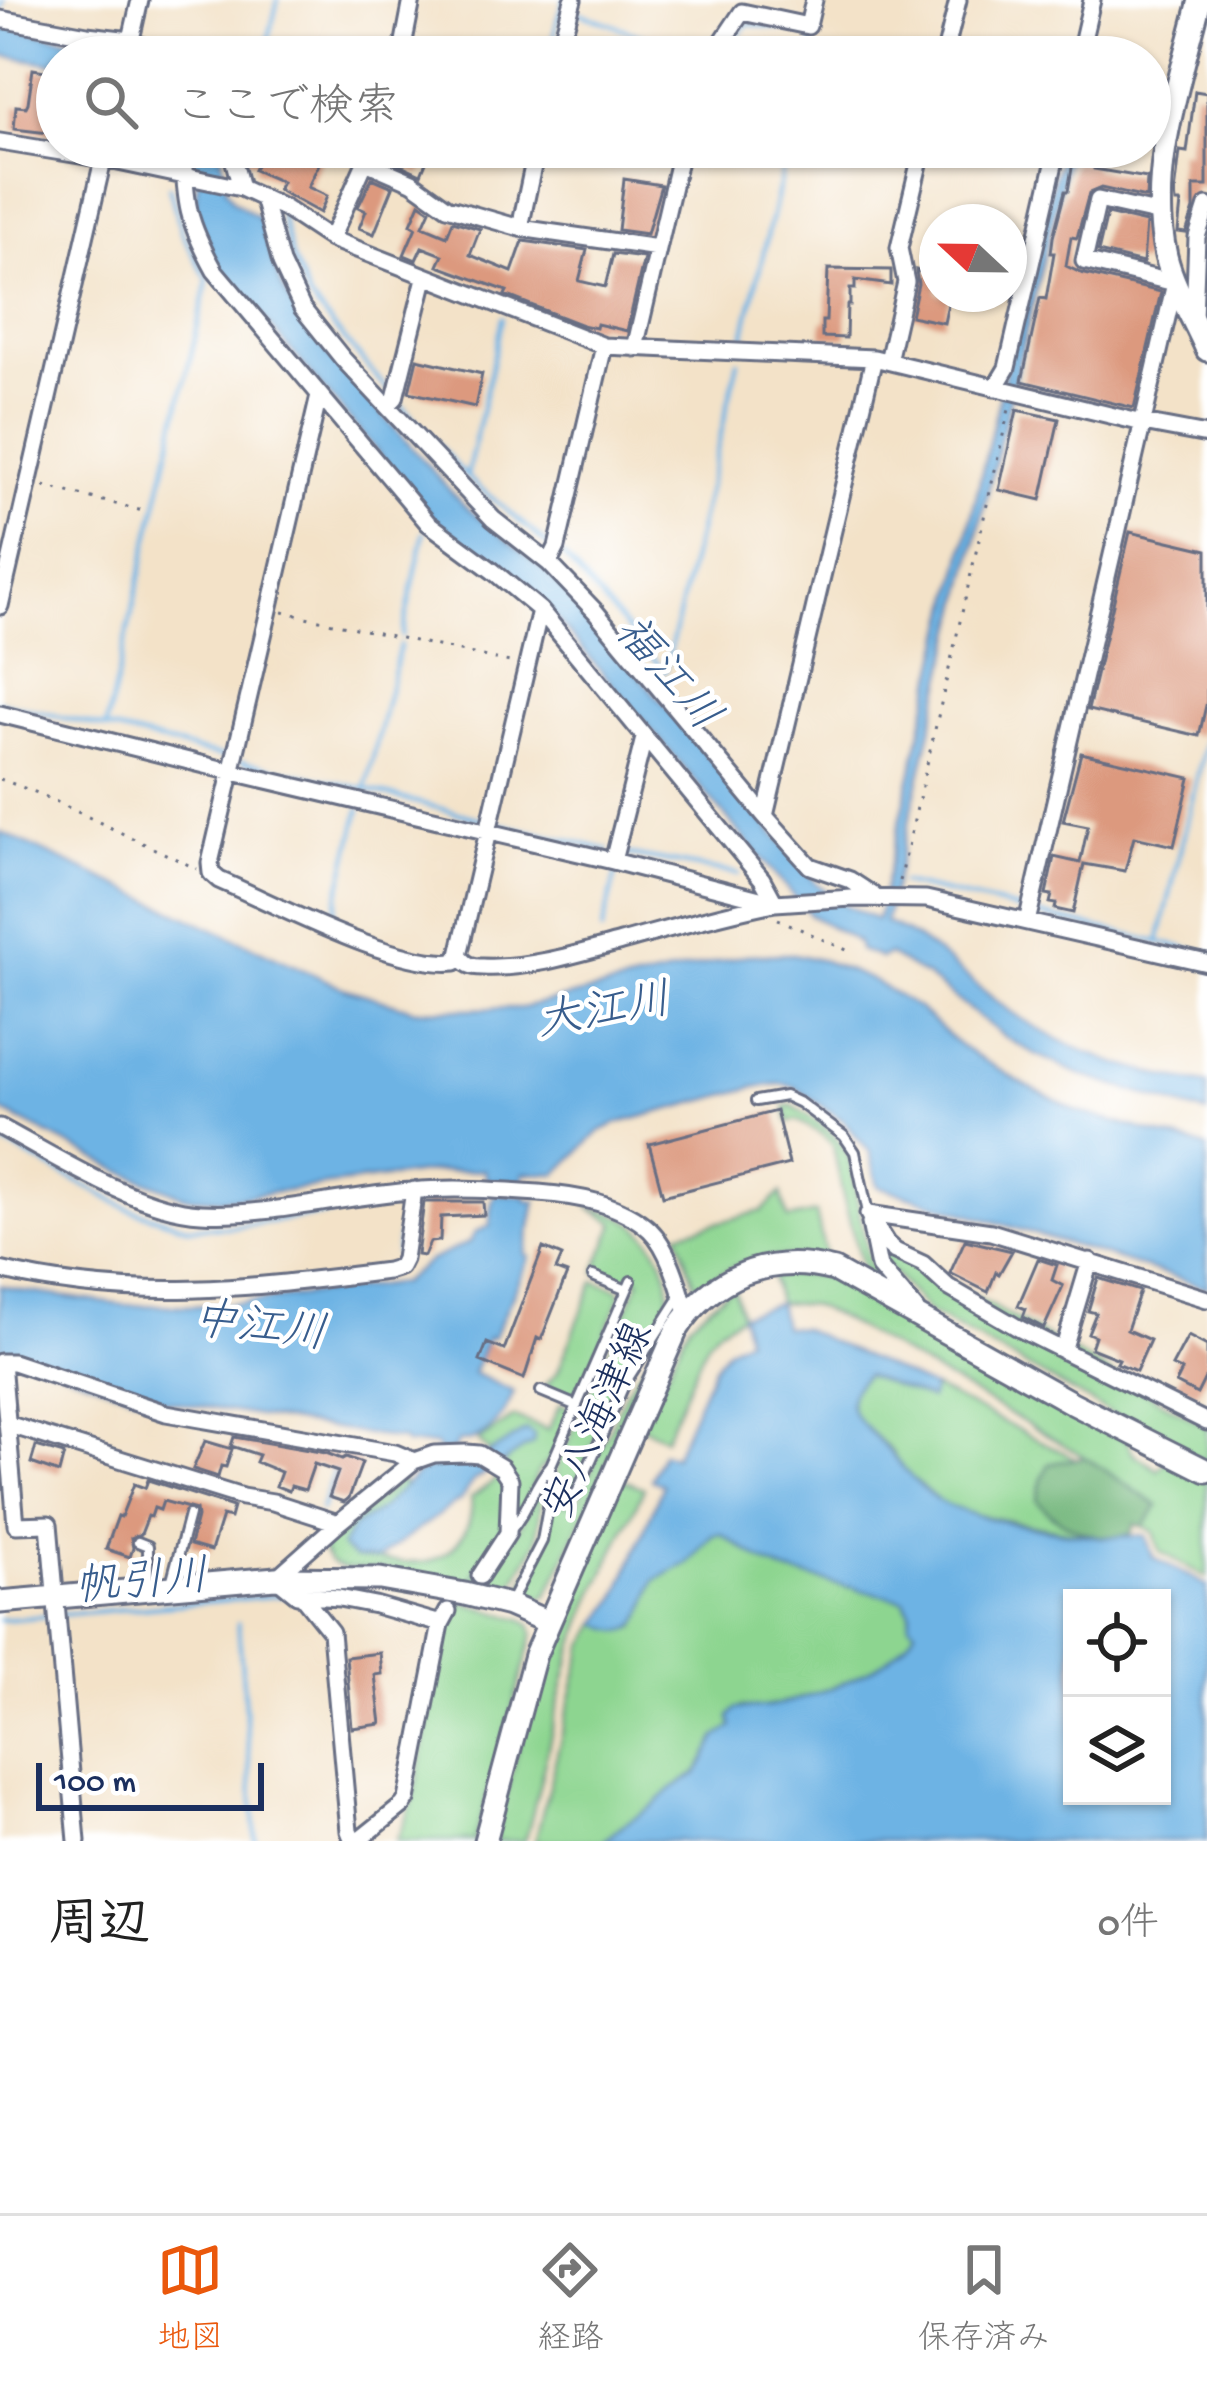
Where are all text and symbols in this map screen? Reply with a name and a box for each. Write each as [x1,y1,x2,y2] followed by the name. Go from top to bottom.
[36,36,1171,168] search box
[78,69,144,135] icon: search
[174,84,399,137] text: ここで検索
[919,204,1027,312] north arrow
[600,608,729,744] water label: 福江川
[533,977,675,1052] water label: 大江川
[189,1294,330,1365] water label: 中江川
[535,1315,667,1528] street label: 安八海津線
[72,1552,211,1618] water label: 帆引川
[1063,1589,1171,1805] map controls
[1063,1589,1171,1697] button: locate
[1063,1697,1171,1805] button: layers
[36,1757,264,1810] scale bar
[54,1765,136,1803] text: 100 m
[48,1899,150,1959] text: 周辺
[1098,1904,1159,1950] text: 0件
[157,2237,223,2360] tab: 地図
[537,2237,603,2360] tab: 経路
[918,2237,1050,2360] tab: 保存済み

